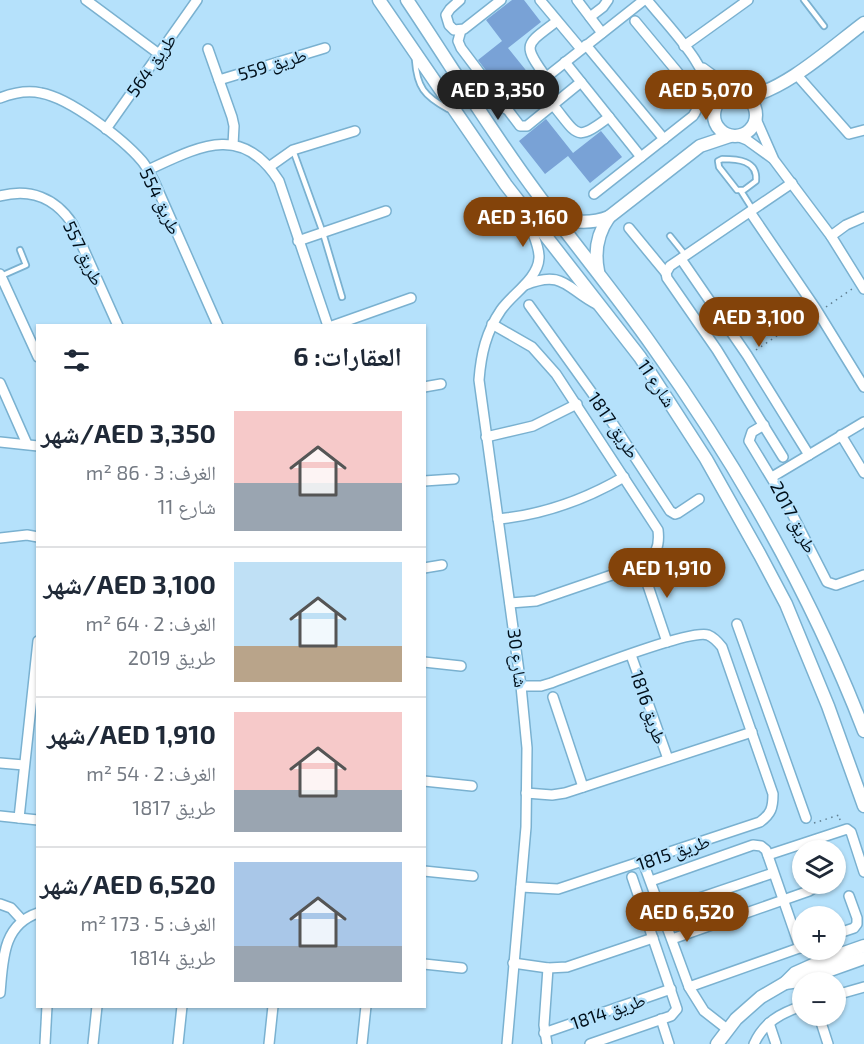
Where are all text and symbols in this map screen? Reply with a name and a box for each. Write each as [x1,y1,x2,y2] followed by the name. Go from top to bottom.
[121,29,181,101] street label: طريق 564
[235,43,309,86] street label: طريق 559
[429,70,567,121] pin: AED 3,350
[637,70,775,121] pin: AED 5,070
[451,77,545,101] text: AED 3,350
[659,77,753,101] text: AED 5,070
[135,164,187,238] street label: طريق 554
[454,197,592,248] pin: AED 3,160
[478,204,568,228] text: AED 3,160
[58,217,109,289] street label: طريق 557
[690,297,828,348] pin: AED 3,100
[713,304,805,328] text: AED 3,100
[293,340,402,371] text: العقارات: 6
[60,344,93,377] icon: filters
[632,355,681,411] street label: شارع 11
[583,388,644,463] street label: طريق 1817
[41,417,216,448] text: AED 3,350/شهر
[282,435,354,507] icon: home
[86,460,216,484] text: الغرف: 3 · 86 m²
[765,477,822,557] street label: طريق 2017
[158,494,216,518] text: شارع 11
[598,548,736,599] pin: AED 1,910
[622,555,712,579] text: AED 1,910
[44,568,216,599] text: AED 3,100/شهر
[282,586,354,658] icon: home
[86,611,216,635] text: الغرف: 2 · 64 m²
[502,627,533,689] street label: شارع 30
[128,645,216,669] text: طريق 2019
[625,667,672,747] street label: طريق 1816
[47,718,216,749] text: AED 1,910/شهر
[282,736,354,808] icon: home
[86,761,216,785] text: الغرف: 2 · 54 m²
[132,795,216,819] text: طريق 1817
[634,829,713,876] street label: طريق 1815
[792,840,846,1026] map controls
[792,840,846,894] button: layers
[40,868,216,899] text: AED 6,520/شهر
[282,886,354,958] icon: home
[618,892,756,943] pin: AED 6,520
[640,899,734,923] text: AED 6,520
[792,906,846,960] button: +
[81,911,216,935] text: الغرف: 5 · 173 m²
[130,945,216,969] text: طريق 1814
[792,972,846,1026] button: −
[568,988,648,1035] street label: طريق 1814

